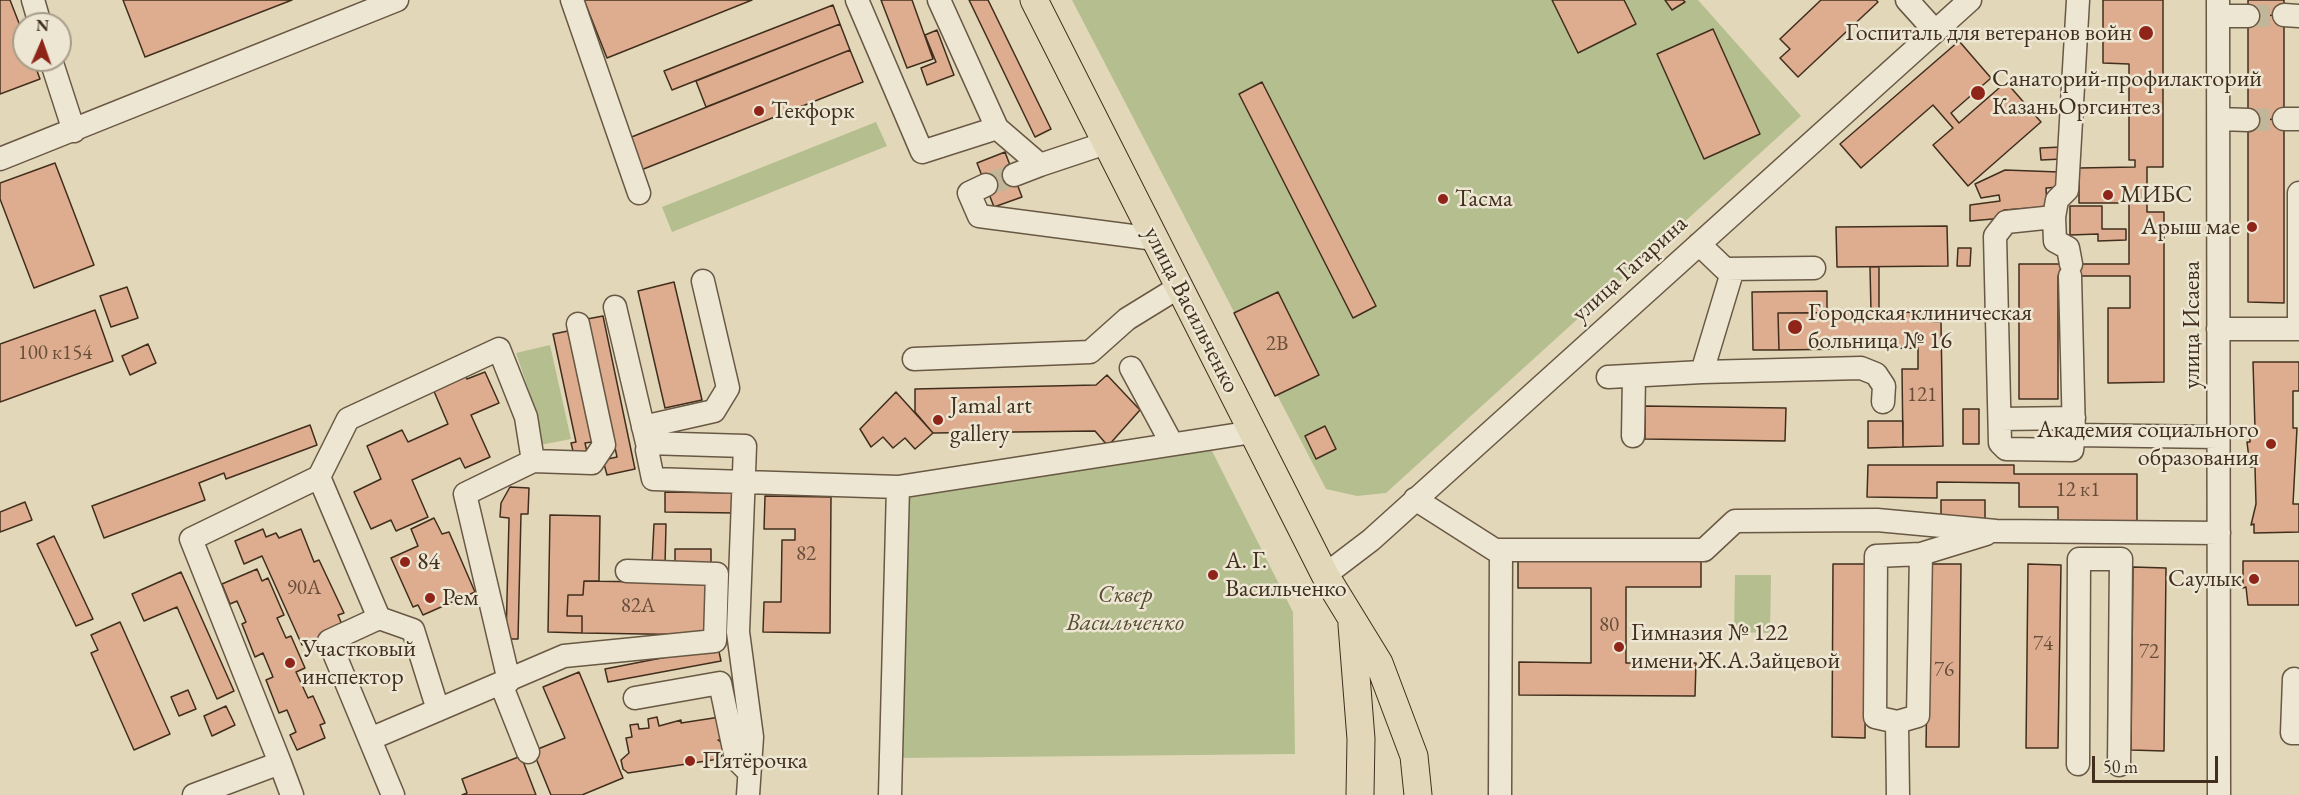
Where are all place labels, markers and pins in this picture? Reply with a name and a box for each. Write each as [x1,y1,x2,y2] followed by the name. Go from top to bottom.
[1845,19,2132,47] place label: Госпиталь для ветеранов войн
[2137,24,2155,42] marker: Госпиталь для ветеранов войн
[1992,65,2262,121] place label: Санаторий-профилакторий КазаньОргсинтез
[1969,84,1987,102] marker: Санаторий-профилакторий КазаньОргсинтез
[771,97,855,125] place label: Текфорк
[752,104,766,118] marker: Текфорк
[2120,181,2192,209] place label: МИБС
[1455,185,1512,213] place label: Тасма
[2101,188,2115,202] marker: МИБС
[1436,192,1450,206] marker: Тасма
[2141,213,2240,241] place label: Арыш мае
[2245,220,2259,234] marker: Арыш мае
[1808,299,2032,355] place label: Городская клиническая больница № 16
[1786,318,1804,336] marker: Городская клиническая больница № 16
[950,392,1032,448] place label: Jamal art gallery
[931,413,945,427] marker: Jamal art gallery
[2037,416,2259,472] place label: Академия социального образования
[2264,437,2278,451] marker: Академия социального образования
[1225,547,1347,603] place label: А. Г. Васильченко
[417,548,440,576] place label: 84
[398,555,412,569] marker: 84
[2168,565,2242,593] place label: Саулык
[1206,568,1220,582] marker: А. Г. Васильченко
[2247,572,2261,586] marker: Саулык
[442,584,478,612] place label: Рем
[423,591,437,605] marker: Рем
[1631,619,1840,675] place label: Гимназия № 122 имени Ж.А.Зайцевой
[302,635,416,691] place label: Участковый инспектор
[1612,640,1626,654] marker: Гимназия № 122 имени Ж.А.Зайцевой
[283,656,297,670] marker: Участковый инспектор
[702,747,808,775] place label: Пятёрочка
[683,754,697,768] marker: Пятёрочка

